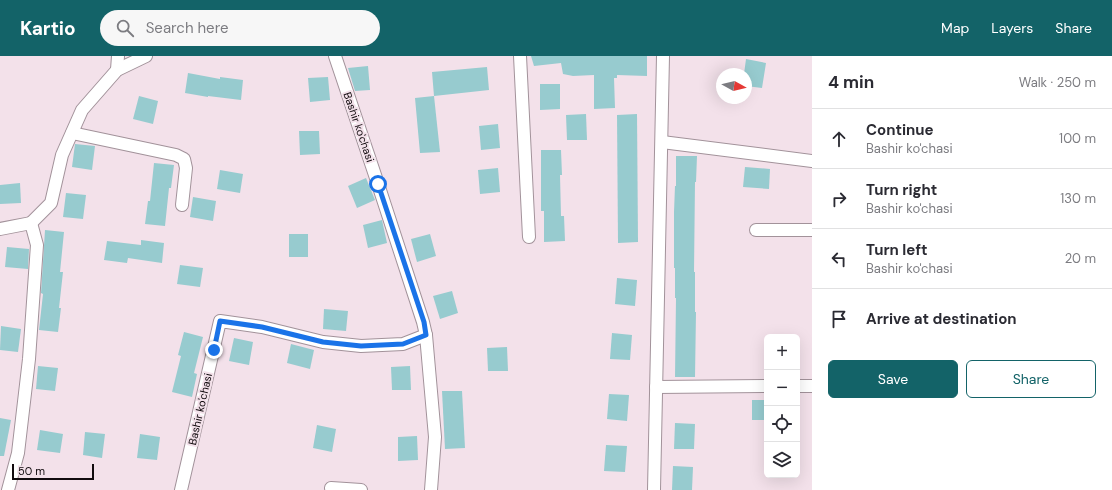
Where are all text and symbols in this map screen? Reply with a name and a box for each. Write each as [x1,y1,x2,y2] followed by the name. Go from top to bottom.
[100,10,380,46] search box
[20,16,76,41] text: Kartio
[114,17,136,39] icon: search
[146,18,228,38] text: Search here
[941,19,969,37] text: Map
[991,19,1033,37] text: Layers
[1055,19,1092,37] text: Share
[716,68,752,104] north arrow
[828,71,874,93] text: 4 min
[1019,74,1096,91] text: Walk · 250 m
[340,90,378,164] street label: Bashir ko'chasi
[866,120,934,140] text: Continue
[828,128,850,150] icon: ahead
[1059,130,1096,147] text: 100 m
[866,140,953,157] text: Bashir ko'chasi
[369,175,387,193] route start
[866,180,937,200] text: Turn right
[828,188,850,210] icon: right
[1060,190,1096,207] text: 130 m
[866,200,953,217] text: Bashir ko'chasi
[866,240,927,260] text: Turn left
[828,248,850,270] icon: left
[1065,250,1096,267] text: 20 m
[866,260,953,277] text: Bashir ko'chasi
[828,308,850,330] icon: arrive
[866,309,1017,329] text: Arrive at destination
[764,334,800,478] map controls
[764,334,800,370] button: +
[205,341,223,359] route end
[828,360,958,398] button: Save
[966,360,1096,398] button: Share
[764,370,800,406] button: −
[185,372,215,446] street label: Bashir ko'chasi
[764,406,800,442] button: locate
[764,442,800,478] button: layers
[12,462,94,481] scale bar
[18,464,45,478] text: 50 m

